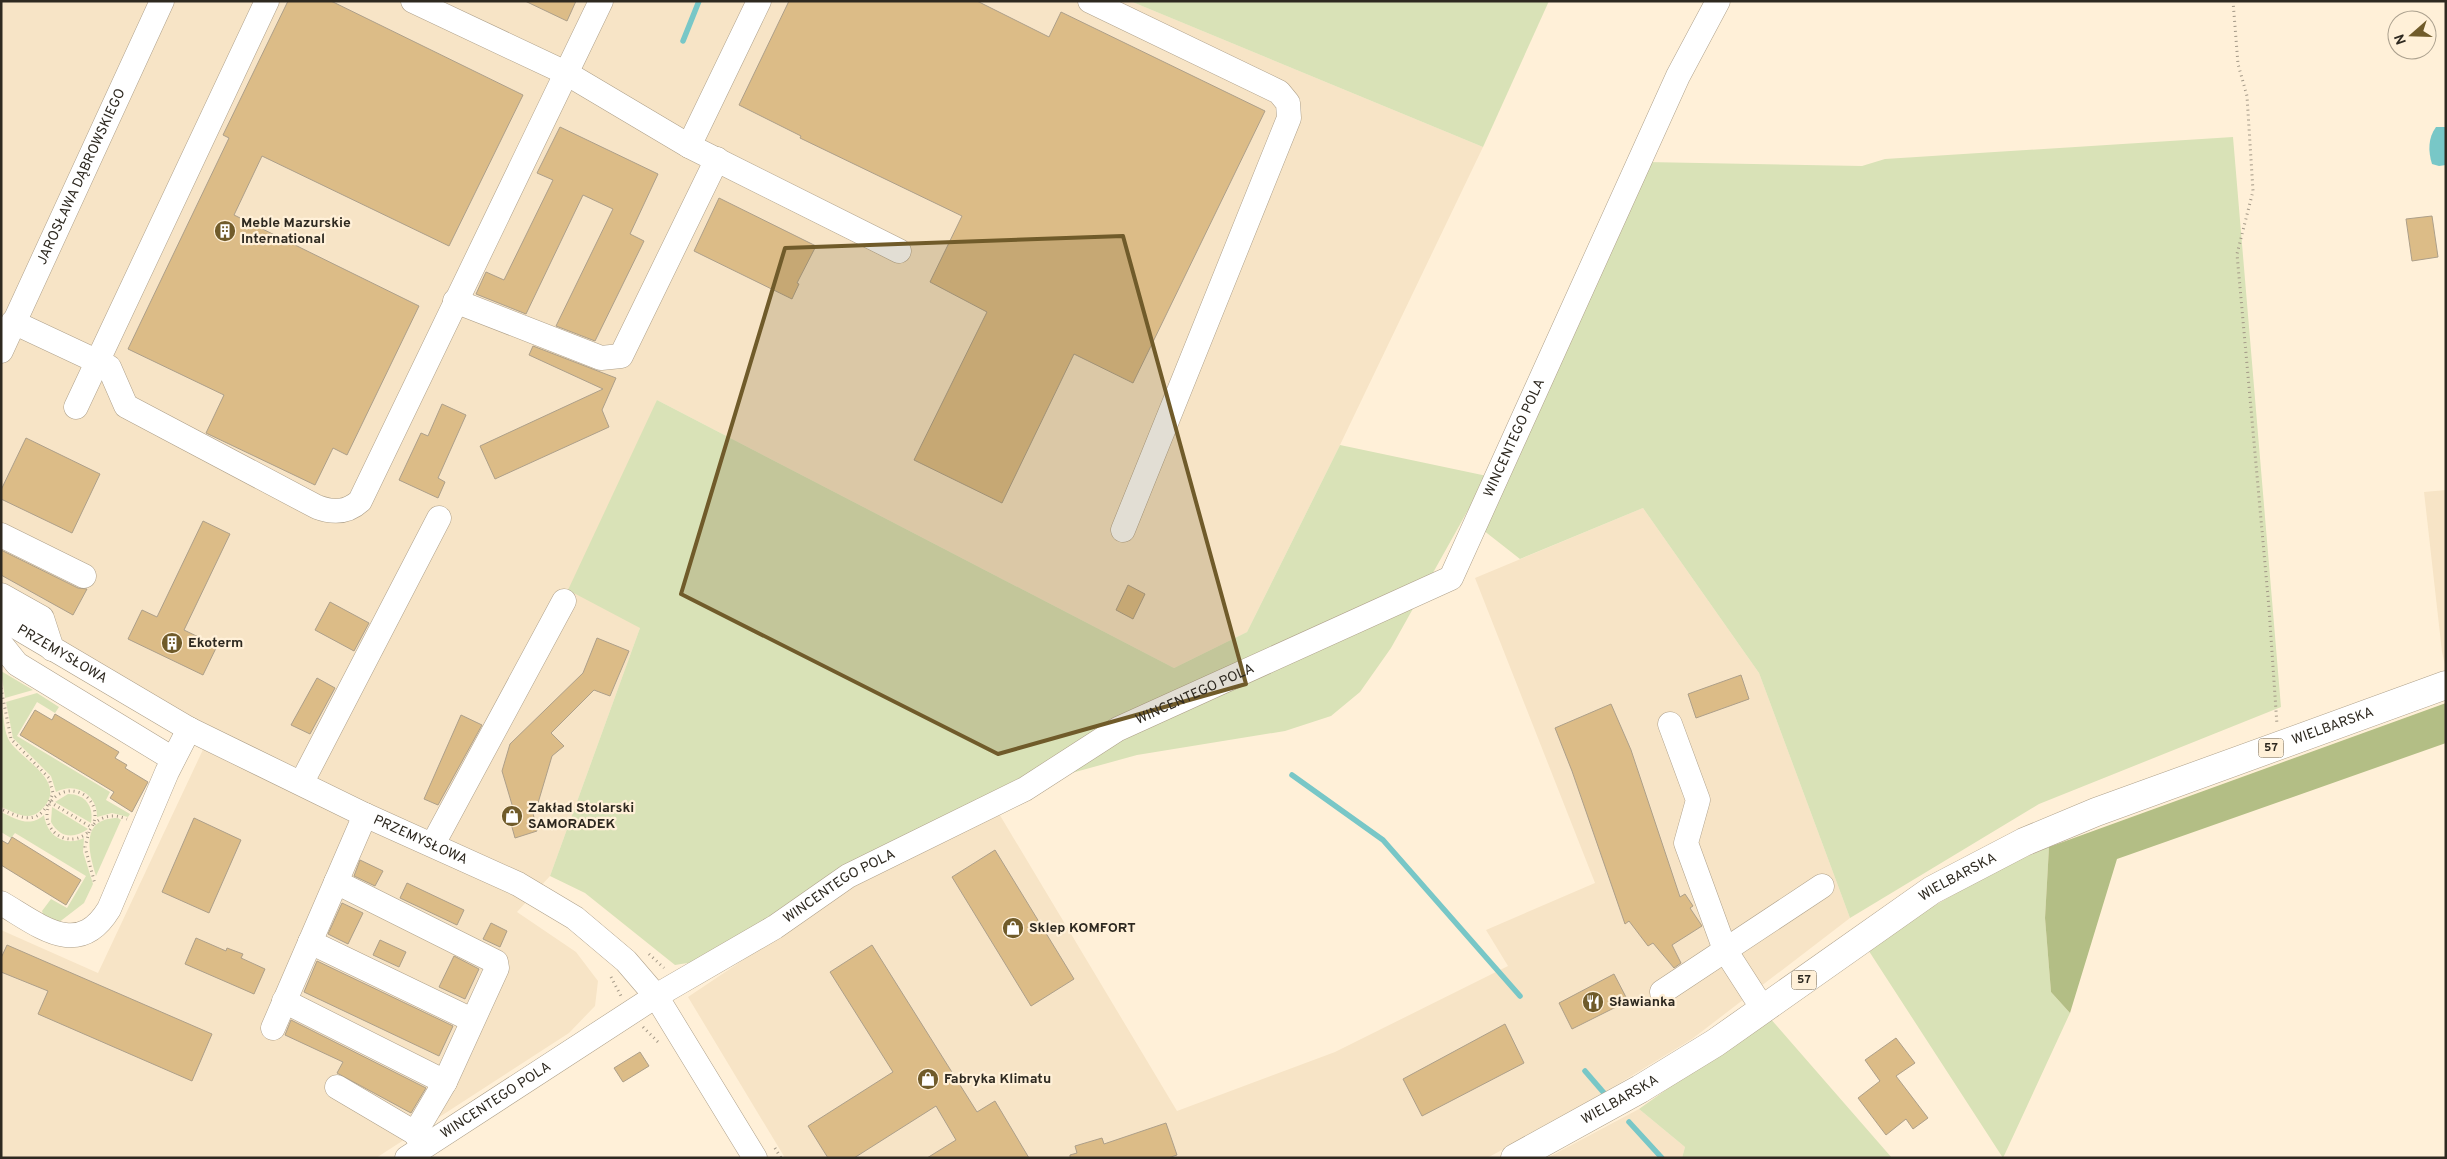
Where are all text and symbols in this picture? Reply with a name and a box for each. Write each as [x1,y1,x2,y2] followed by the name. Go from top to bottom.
[2387,10,2437,60] north arrow
[2391,31,2411,47] text: N
[33,86,129,267] street label: JAROSŁAWA DĄBROWSKIEGO
[241,215,351,248] place label: Meble Mazurskie International
[213,219,237,243] building icon: Meble Mazurskie International
[1480,376,1549,500] street label: WINCENTEGO POLA
[14,621,110,687] street label: PRZEMYSŁOWA
[160,631,184,655] building icon: Ekoterm
[188,635,243,652] place label: Ekoterm
[1133,660,1257,728] street label: WINCENTEGO POLA
[2290,703,2376,749] street label: WIELBARSKA
[2258,738,2284,758] road number: 57
[528,800,634,833] place label: Zakład Stolarski SAMORADEK
[500,804,524,828] shop icon: Zakład Stolarski SAMORADEK
[371,811,470,869] street label: PRZEMYSŁOWA
[780,846,898,927] street label: WINCENTEGO POLA
[1916,849,1999,905] street label: WIELBARSKA
[1001,916,1025,940] shop icon: Sklep KOMFORT
[1029,920,1136,937] place label: Sklep KOMFORT
[1792,970,1816,990] road number: 57
[1581,990,1605,1014] restaurant icon: Sławianka
[1609,994,1675,1011] place label: Sławianka
[437,1058,554,1142] street label: WINCENTEGO POLA
[916,1067,940,1091] shop icon: Fabryka Klimatu
[944,1071,1051,1088] place label: Fabryka Klimatu
[1578,1071,1662,1128] street label: WIELBARSKA

